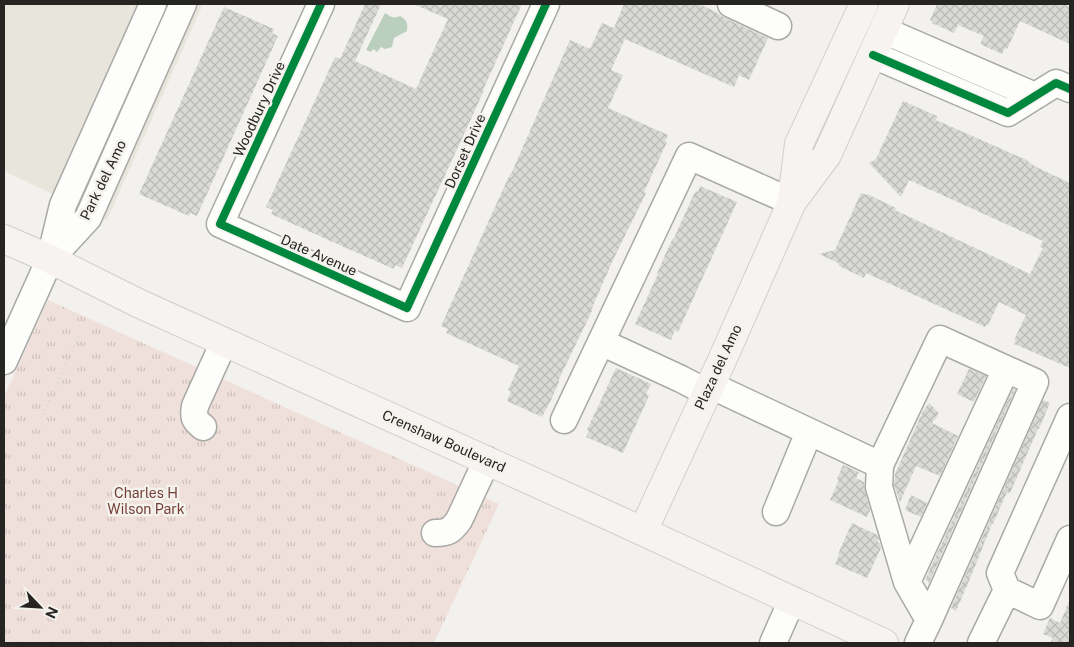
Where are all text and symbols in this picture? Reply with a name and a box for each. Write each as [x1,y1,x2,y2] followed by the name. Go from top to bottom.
[230,59,288,159] street label: Woodbury Drive
[441,111,489,191] street label: Dorset Drive
[77,137,129,223] street label: Park del Amo
[278,231,360,279] street label: Date Avenue
[691,322,745,412] street label: Plaza del Amo
[380,407,508,475] street label: Crenshaw Boulevard
[107,485,185,517] park label: Charles H Wilson Park
[15,582,65,632] north arrow
[42,604,61,621] text: N

